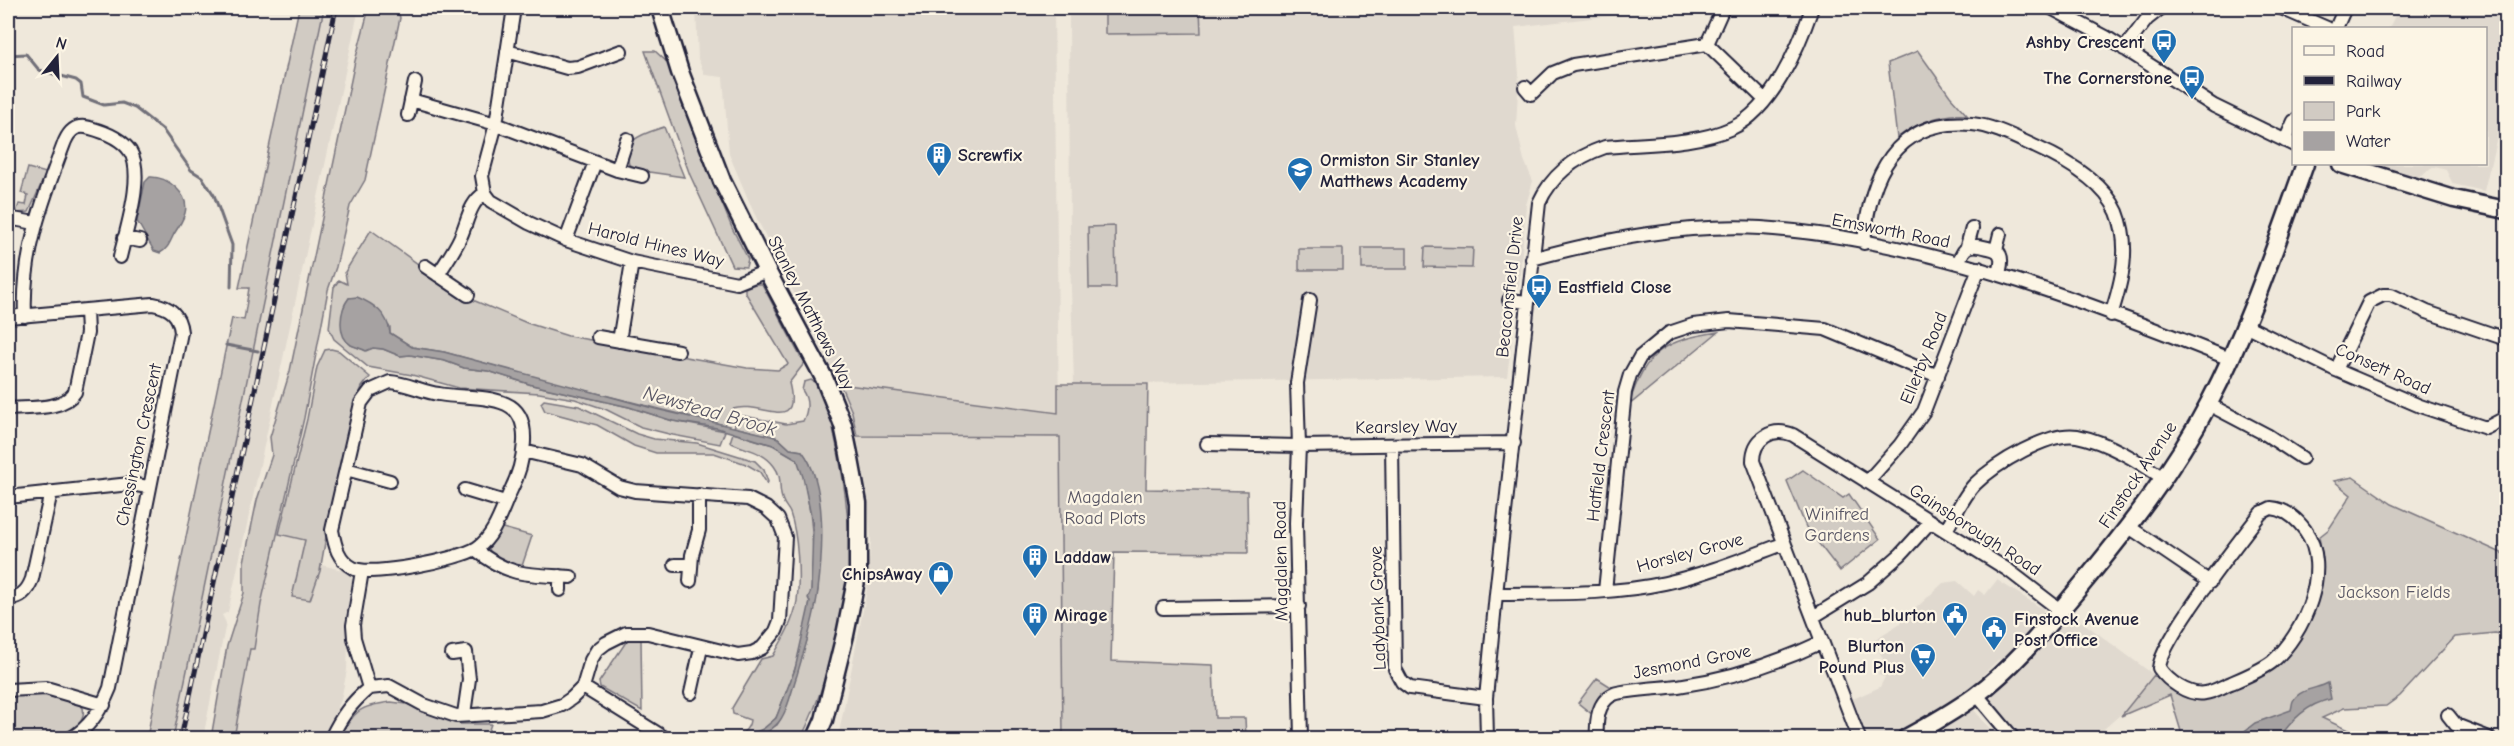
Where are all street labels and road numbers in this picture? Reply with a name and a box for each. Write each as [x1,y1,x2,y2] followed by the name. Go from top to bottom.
[1830,209,1952,253] street label: Emsworth Road
[1492,215,1528,359] street label: Beaconsfield Drive
[586,218,727,272] street label: Harold Hines Way
[763,232,859,394] street label: Stanley Matthews Way
[1896,309,1952,407] street label: Ellerby Road
[2332,339,2434,399] street label: Consett Road
[112,361,167,528] street label: Chessington Crescent
[1583,388,1620,523] street label: Hatfield Crescent
[1355,416,1458,438] street label: Kearsley Way
[2095,418,2181,532] street label: Finstock Avenue
[1905,480,2045,580] street label: Gainsborough Road
[1269,501,1293,621] street label: Magdalen Road
[1634,529,1746,577] street label: Horsley Grove
[1365,545,1391,671] street label: Ladybank Grove
[1631,640,1753,684] street label: Jesmond Grove

